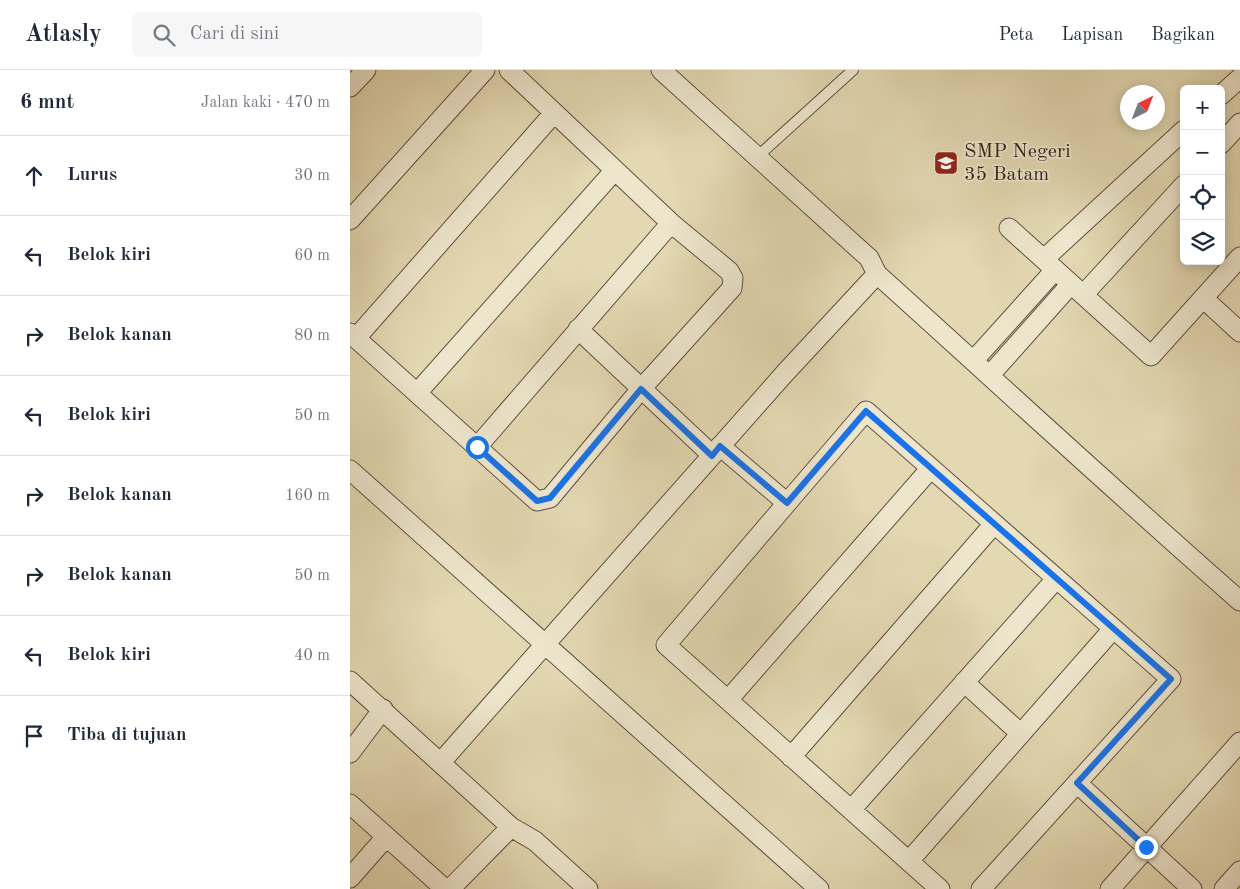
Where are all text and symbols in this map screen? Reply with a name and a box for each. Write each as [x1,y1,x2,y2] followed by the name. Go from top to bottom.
[132,12,482,57] search box
[150,21,178,49] icon: search
[25,23,102,47] text: Atlasly
[190,25,279,44] text: Cari di sini
[999,26,1034,44] text: Peta
[1062,26,1123,44] text: Lapisan
[1151,26,1215,44] text: Bagikan
[1120,85,1165,130] north arrow
[1180,85,1225,265] map controls
[1180,85,1225,130] button: +
[20,92,74,113] text: 6 mnt
[201,95,330,111] text: Jalan kaki · 470 m
[1180,130,1225,175] button: −
[964,142,1071,185] place label: SMP Negeri 35 Batam
[933,150,959,176] school or university icon: SMP Negeri 35 Batam
[20,162,48,190] icon: ahead
[67,166,117,185] text: Lurus
[294,168,330,184] text: 30 m
[1180,175,1225,220] button: locate
[1180,220,1225,265] button: layers
[20,242,48,270] icon: left
[67,246,151,265] text: Belok kiri
[294,248,330,264] text: 60 m
[20,322,48,350] icon: right
[67,326,172,345] text: Belok kanan
[294,328,330,344] text: 80 m
[20,402,48,430] icon: left
[67,406,151,425] text: Belok kiri
[294,408,330,424] text: 50 m
[466,436,489,459] route start
[20,482,48,510] icon: right
[67,486,172,505] text: Belok kanan
[285,488,330,504] text: 160 m
[20,562,48,590] icon: right
[67,566,172,585] text: Belok kanan
[294,568,330,584] text: 50 m
[20,642,48,670] icon: left
[67,646,151,665] text: Belok kiri
[294,648,330,664] text: 40 m
[20,722,48,750] icon: arrive
[67,726,187,745] text: Tiba di tujuan
[1135,836,1158,859] route end

